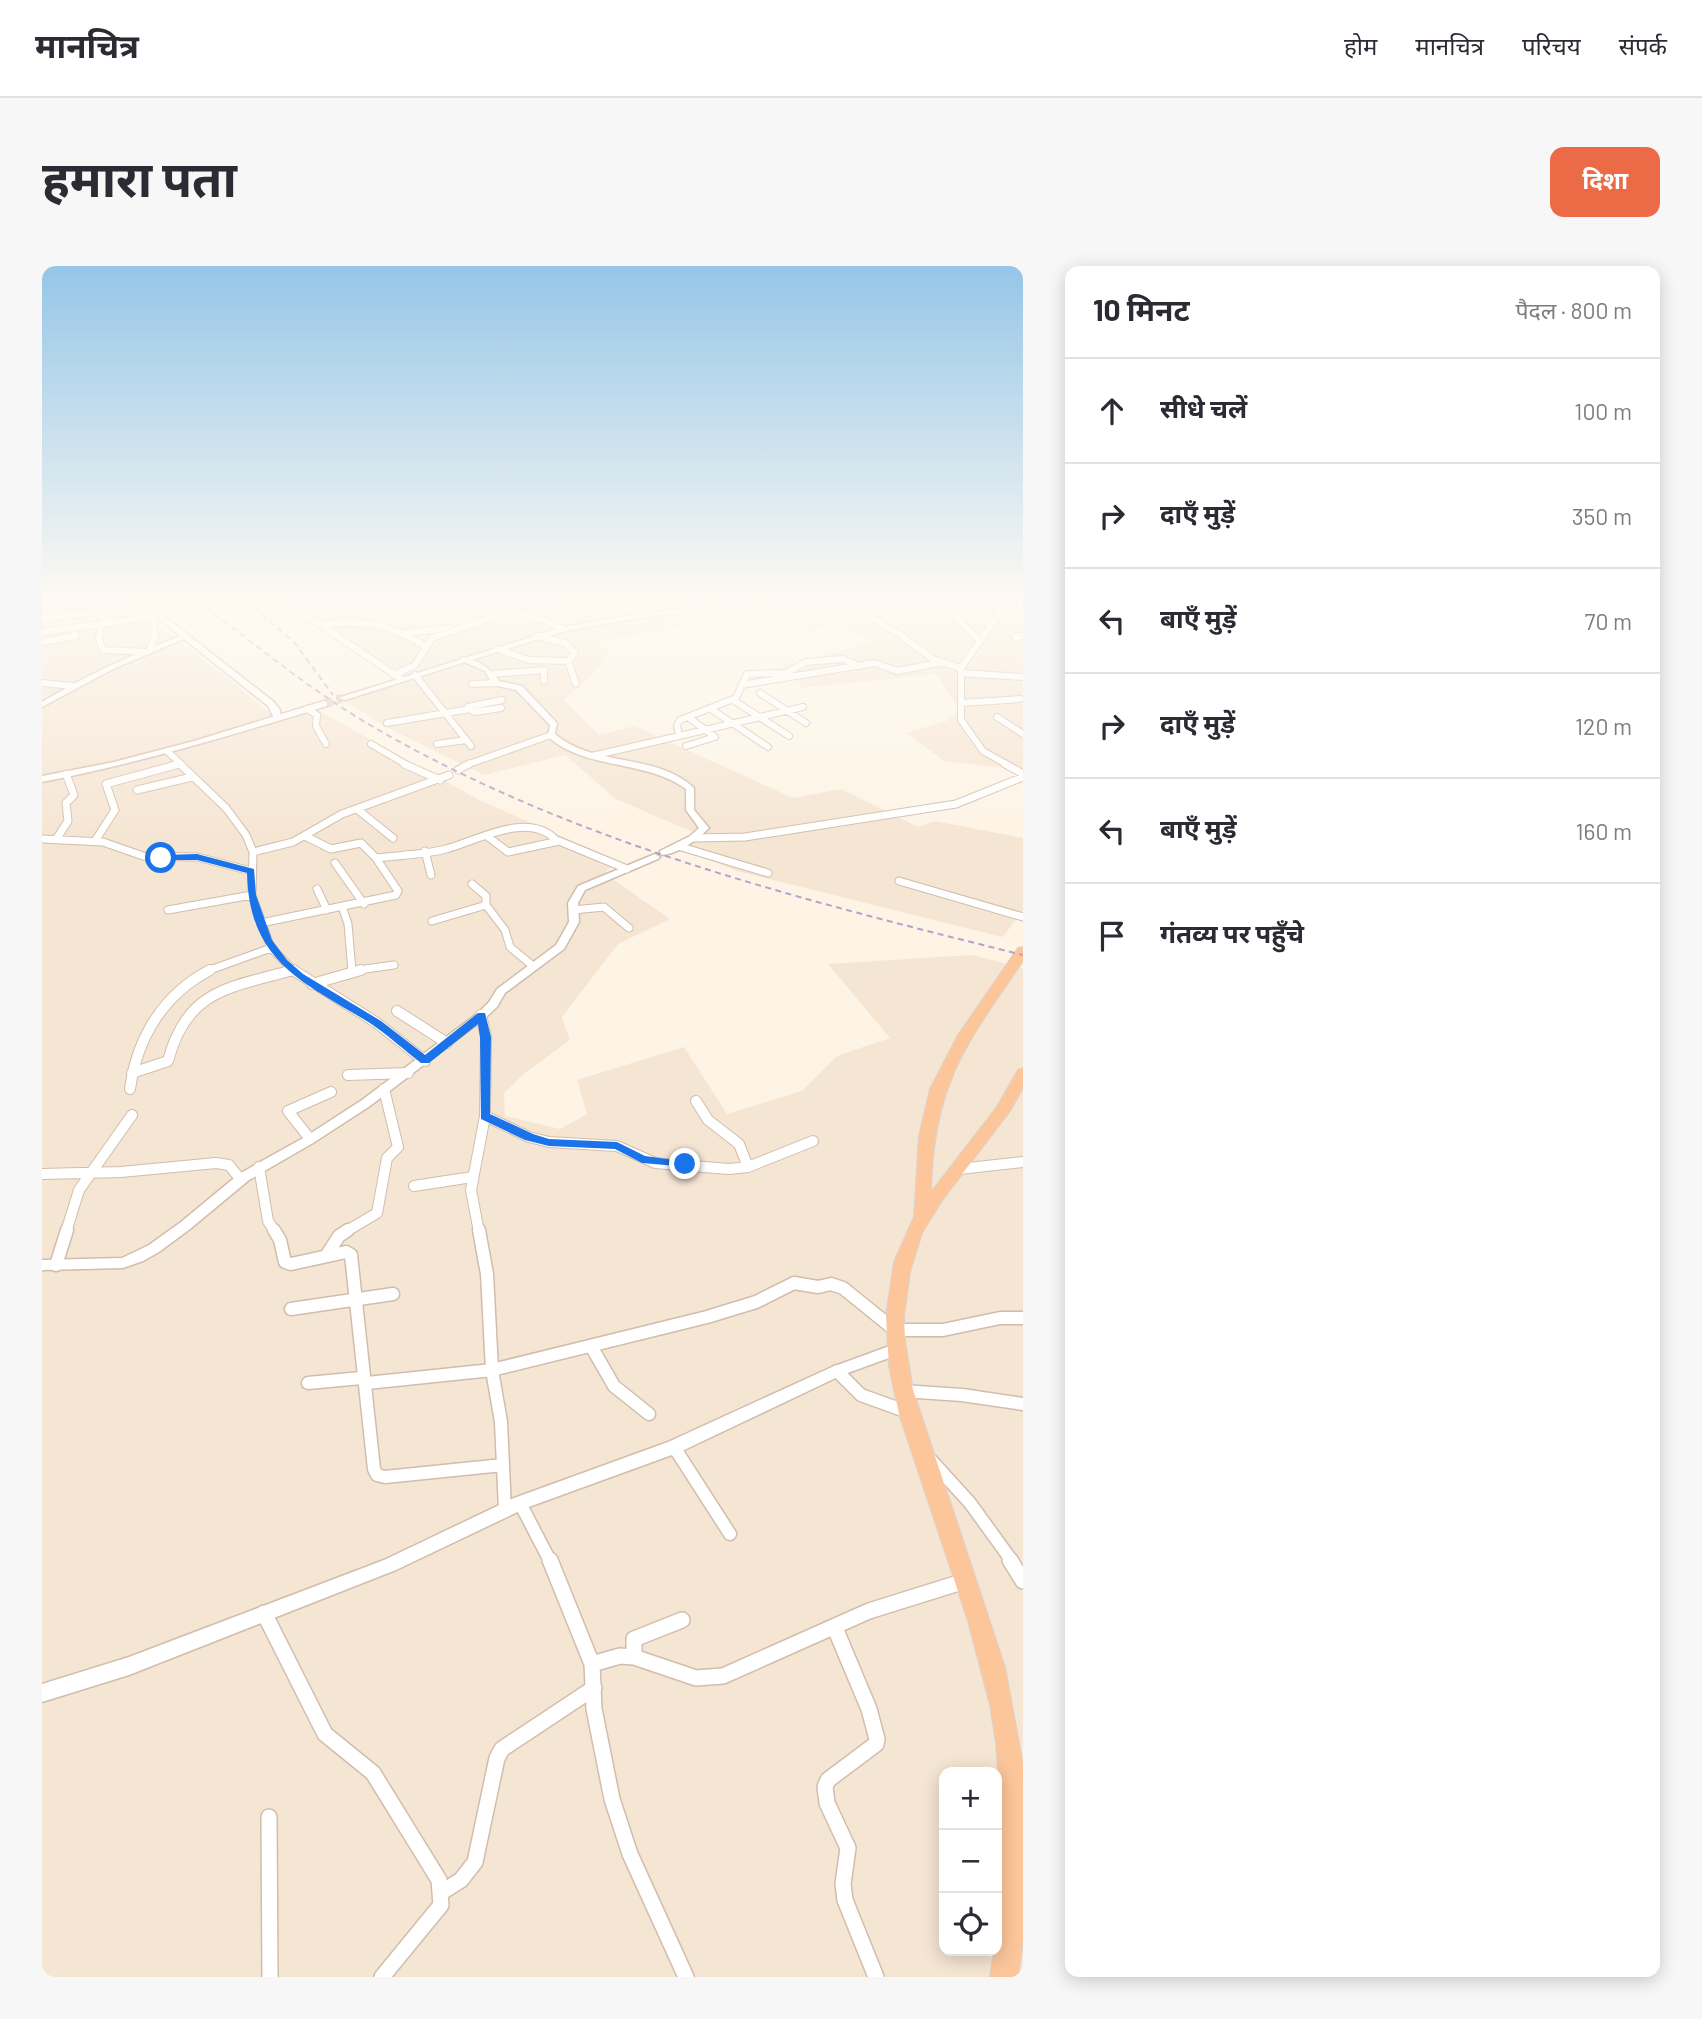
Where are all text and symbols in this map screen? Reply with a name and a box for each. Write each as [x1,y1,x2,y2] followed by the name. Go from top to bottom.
[35,25,139,65] text: मानचित्र
[1344,31,1377,60] text: होम
[1415,31,1484,60] text: मानचित्र
[1522,31,1581,60] text: परिचय
[1619,31,1667,60] text: संपर्क
[1550,147,1660,217] button: दिशा
[42,148,237,207] text: हमारा पता
[1093,291,1190,327] text: 10 मिनट
[1516,296,1632,324] text: पैदल · 800 m
[1093,392,1131,430] icon: ahead
[1160,392,1247,423] text: सीधे चलें
[1574,397,1632,425] text: 100 m
[1093,497,1131,535] icon: right
[1160,497,1235,528] text: दाएँ मुड़ें
[1572,502,1632,530] text: 350 m
[1093,602,1131,640] icon: left
[1160,602,1237,633] text: बाएँ मुड़ें
[1585,607,1632,635] text: 70 m
[1093,707,1131,745] icon: right
[1160,707,1235,738] text: दाएँ मुड़ें
[1575,712,1632,740] text: 120 m
[1093,812,1131,850] icon: left
[1160,812,1237,843] text: बाएँ मुड़ें
[1575,817,1632,845] text: 160 m
[145,842,176,873] route start
[1093,917,1131,955] icon: arrive
[1160,917,1304,948] text: गंतव्य पर पहुँचे
[669,1148,700,1179] route end
[939,1767,1002,1956] map controls
[939,1767,1002,1830] button: +
[939,1830,1002,1893] button: −
[939,1893,1002,1956] button: locate

